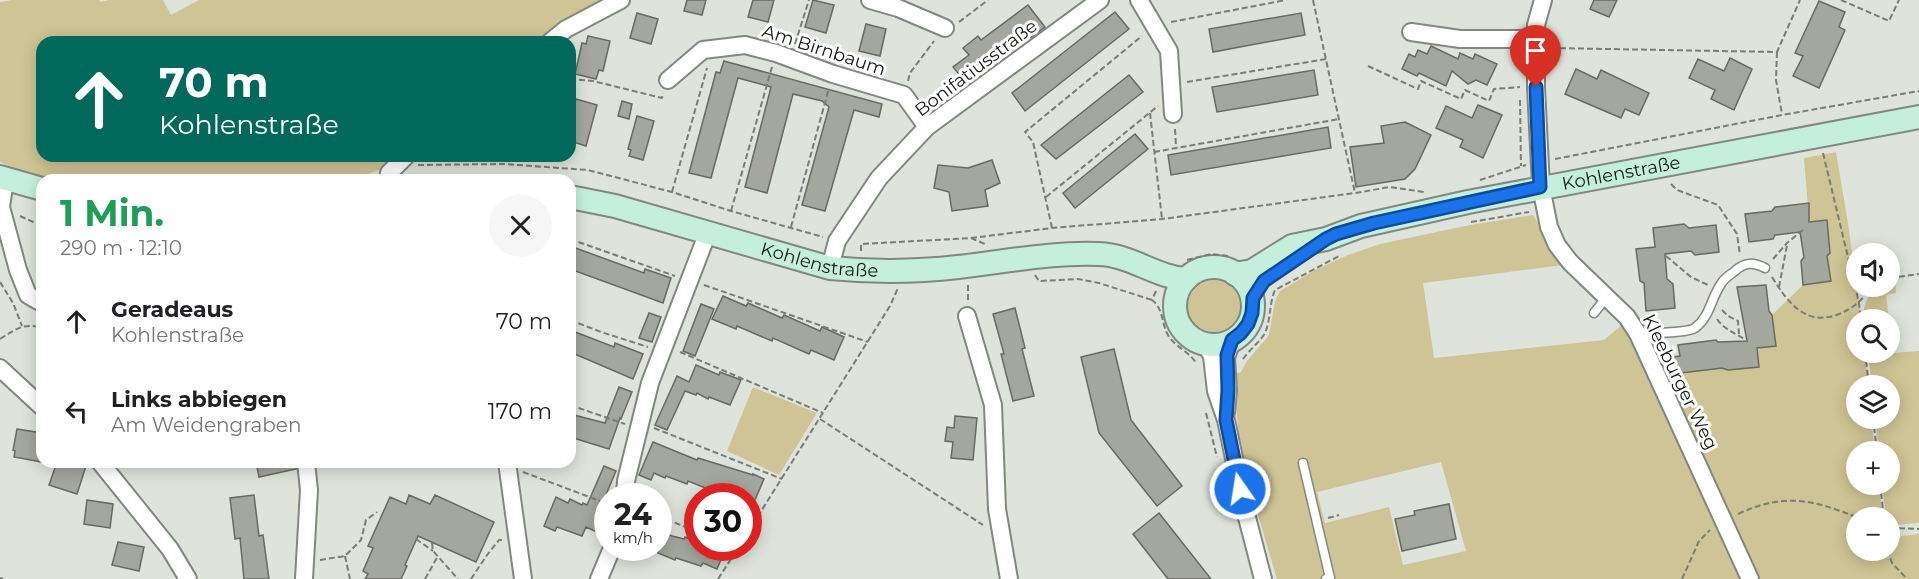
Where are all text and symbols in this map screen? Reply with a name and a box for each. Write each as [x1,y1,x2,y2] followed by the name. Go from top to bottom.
[910,15,1042,121] street label: Bonifatiusstraße
[760,20,888,80] street label: Am Birnbaum
[1510,25,1561,87] pin
[1519,34,1552,67] icon: arrive
[159,56,269,108] text: 70 m
[60,60,138,138] icon: ahead
[159,108,339,141] text: Kohlenstraße
[1560,151,1682,195] street label: Kohlenstraße
[60,191,164,235] text: 1 Min.
[489,194,552,257] button: close
[60,236,182,260] text: 290 m · 12:10
[758,238,879,282] street label: Kohlenstraße
[1846,243,1900,561] map controls
[1846,243,1900,297] button: sound
[111,296,233,323] text: Geradeaus
[60,305,93,338] icon: ahead
[496,308,552,335] text: 70 m
[1846,309,1900,363] button: search
[1638,311,1722,453] street label: Kleeburger Weg
[111,323,244,347] text: Kohlenstraße
[1846,375,1900,429] button: layers
[111,386,287,413] text: Links abbiegen
[60,395,93,428] icon: left
[488,398,552,425] text: 170 m
[111,413,301,437] text: Am Weidengraben
[1846,441,1900,495] button: +
[1208,457,1272,521] position arrow
[684,483,762,561] speed limit sign: 30
[614,496,652,533] text: 24
[1846,507,1900,561] button: −
[613,528,653,547] text: km/h

